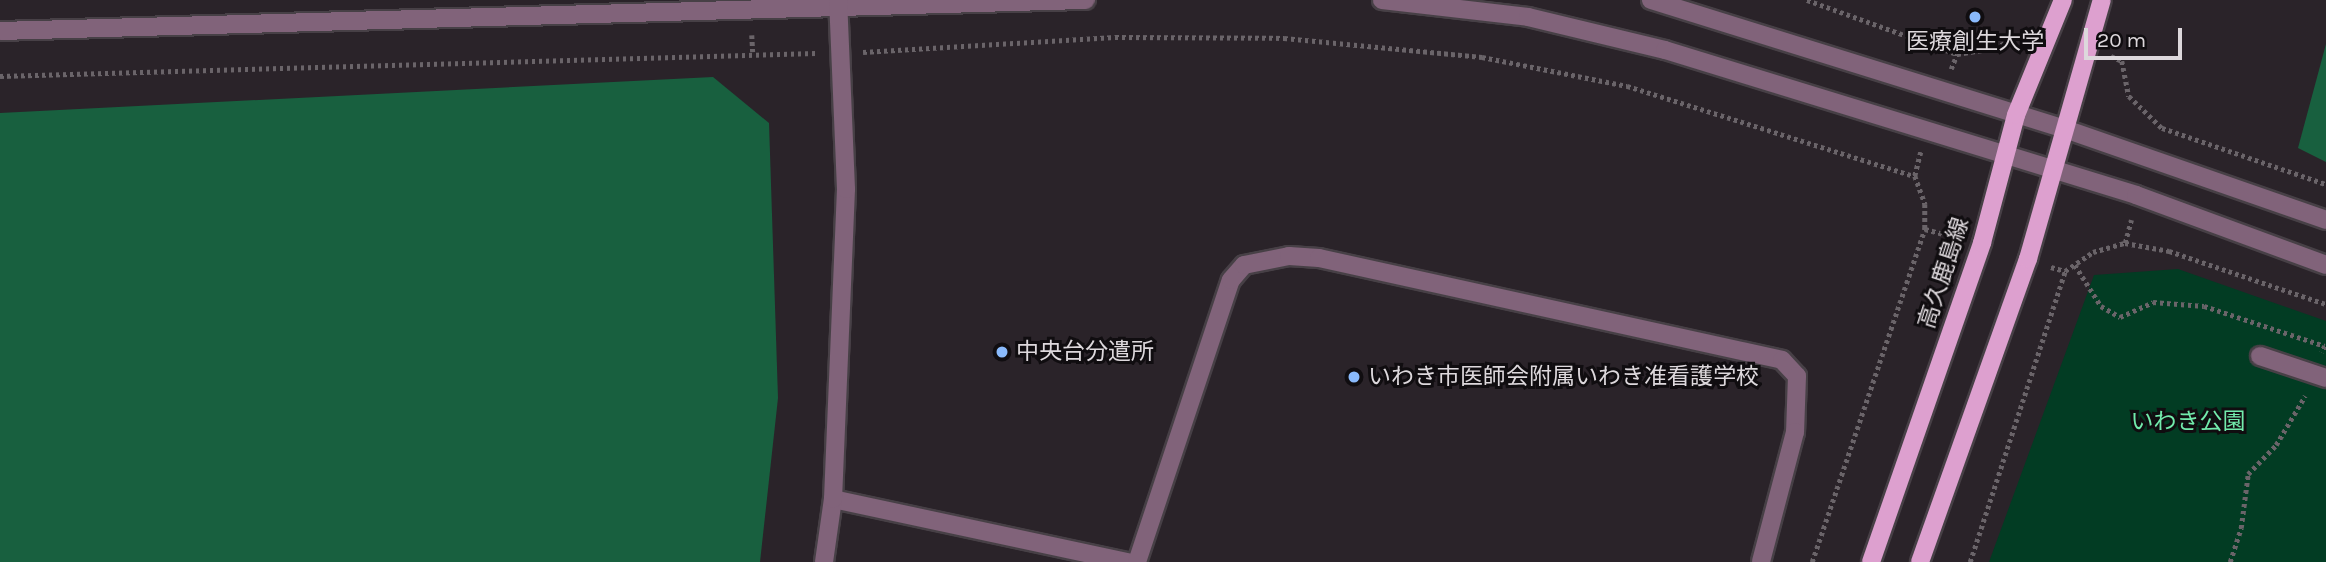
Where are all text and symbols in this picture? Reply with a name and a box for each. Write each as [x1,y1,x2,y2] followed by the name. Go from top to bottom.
[1967,9,1983,25] marker: 医療創生大学
[2088,14,2186,58] scale bar
[1906,28,2044,56] place label: 医療創生大学
[2097,28,2146,52] text: 20 m
[1913,214,1975,332] street label: 高久鹿島線
[1016,338,1154,366] place label: 中央台分遣所
[994,344,1010,360] marker: 中央台分遣所
[1368,363,1759,391] place label: いわき市医師会附属いわき准看護学校
[1346,369,1362,385] marker: いわき市医師会附属いわき准看護学校
[2131,408,2245,436] park label: いわき公園

